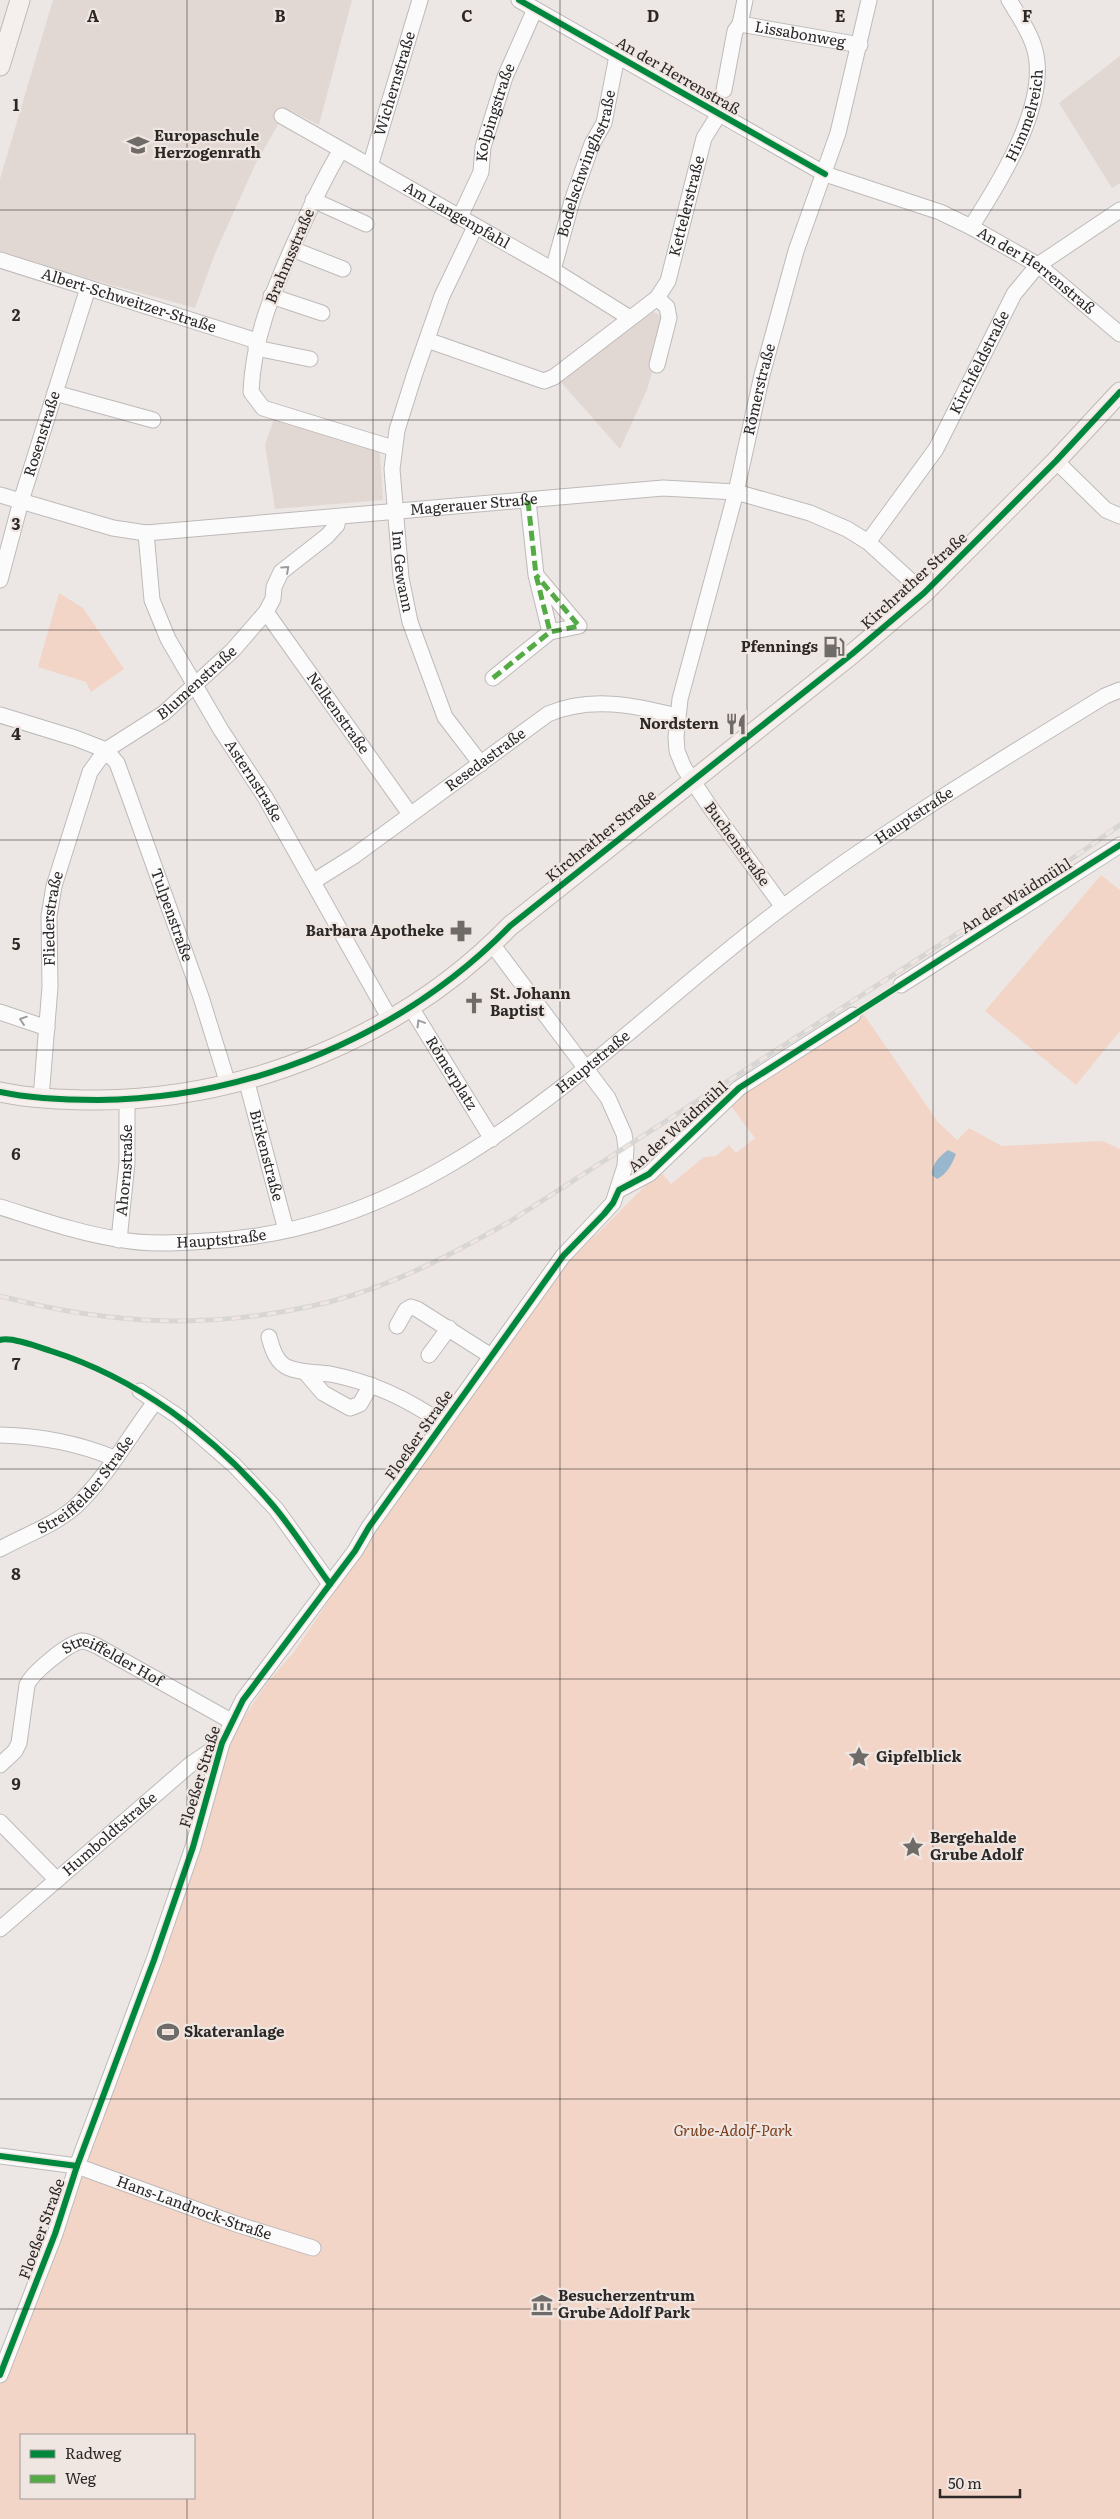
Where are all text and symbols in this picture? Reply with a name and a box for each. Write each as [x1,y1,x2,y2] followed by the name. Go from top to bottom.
[87,3,99,27] text: A
[274,3,286,27] text: B
[461,3,473,27] text: C
[647,3,659,27] text: D
[835,3,846,27] text: E
[1022,3,1032,27] text: F
[753,14,848,52] street label: Lissabonweg
[367,28,420,138] street label: Wichernstraße
[613,30,745,120] street label: An der Herrenstraß
[469,59,520,163] street label: Kolpingstraße
[998,69,1047,165] street label: Himmelreich
[550,87,620,240] street label: Bodelschwinghstraße
[13,92,20,116] text: 1
[154,123,261,163] place label: Europaschule Herzogenrath
[125,132,151,158] school or university icon: Europaschule Herzogenrath
[662,153,709,259] street label: Kettelerstraße
[400,175,515,253] street label: Am Langenpfahl
[258,204,319,307] street label: Brahmsstraße
[973,220,1101,319] street label: An der Herrenstraß
[39,261,220,338] street label: Albert-Schweitzer-Straße
[12,302,21,326] text: 2
[942,306,1014,418] street label: Kirchfeldstraße
[736,340,780,437] street label: Römerstraße
[16,388,65,479] street label: Rosenstraße
[409,486,539,520] street label: Magerauer Straße
[12,511,21,535] text: 3
[855,526,972,634] street label: Kirchrather Straße
[387,529,421,614] street label: Im Gewann
[280,566,289,575] one-way arrow
[741,634,819,657] place label: Pfennings
[821,634,847,660] fuel station icon: Pfennings
[152,639,241,725] street label: Blumenstraße
[302,666,377,758] street label: Nelkenstraße
[639,711,720,734] place label: Nordstern
[723,711,749,737] restaurant icon: Nordstern
[11,721,21,745] text: 4
[439,721,530,796] street label: Resedastraße
[220,734,290,826] street label: Asternstraße
[869,780,957,849] street label: Hauptstraße
[540,783,660,887] street label: Kirchrather Straße
[700,796,777,890] street label: Buchenstraße
[955,851,1075,938] street label: An der Waidmühl
[146,865,200,964] street label: Tulpenstraße
[36,867,68,967] street label: Fliederstraße
[306,918,445,941] place label: Barbara Apotheke
[448,918,474,944] pharmacy icon: Barbara Apotheke
[12,931,21,955] text: 5
[490,981,571,1021] place label: St. Johann Baptist
[461,990,487,1016] church icon: St. Johann Baptist
[20,1015,28,1025] one-way arrow
[417,1020,427,1029] one-way arrow
[550,1024,634,1098] street label: Hauptstraße
[421,1031,484,1114] street label: Römerplatz
[622,1075,732,1177] street label: An der Waidmühl
[245,1107,291,1203] street label: Birkenstraße
[109,1124,137,1217] street label: Ahornstraße
[11,1141,21,1165] text: 6
[176,1222,268,1253] street label: Hauptstraße
[12,1351,21,1375] text: 7
[378,1384,458,1484] street label: Floeßer Straße
[33,1430,138,1539] street label: Streiffelder Straße
[11,1561,21,1585] text: 8
[56,1628,169,1691] street label: Streiffelder Hof
[172,1722,225,1831] street label: Floeßer Straße
[846,1744,872,1770] place icon: Gipfelblick
[876,1744,962,1767] place label: Gipfelblick
[11,1771,21,1795] text: 9
[56,1785,161,1881] street label: Humboldtstraße
[930,1825,1025,1865] place label: Bergehalde Grube Adolf
[900,1834,926,1860] place icon: Bergehalde Grube Adolf
[155,2019,181,2045] sports icon: Skateranlage
[184,2019,285,2042] place label: Skateranlage
[673,2118,793,2141] park label: Grube-Adolf-Park
[114,2168,275,2245] street label: Hans-Landrock-Straße
[12,2175,70,2282] street label: Floeßer Straße
[558,2283,695,2323] place label: Besucherzentrum Grube Adolf Park
[529,2292,555,2318] museum icon: Besucherzentrum Grube Adolf Park
[20,2434,195,2499] legend
[65,2441,122,2464] text: Radweg
[65,2466,97,2489] text: Weg
[940,2466,1020,2498] scale bar
[948,2471,982,2494] text: 50 m

